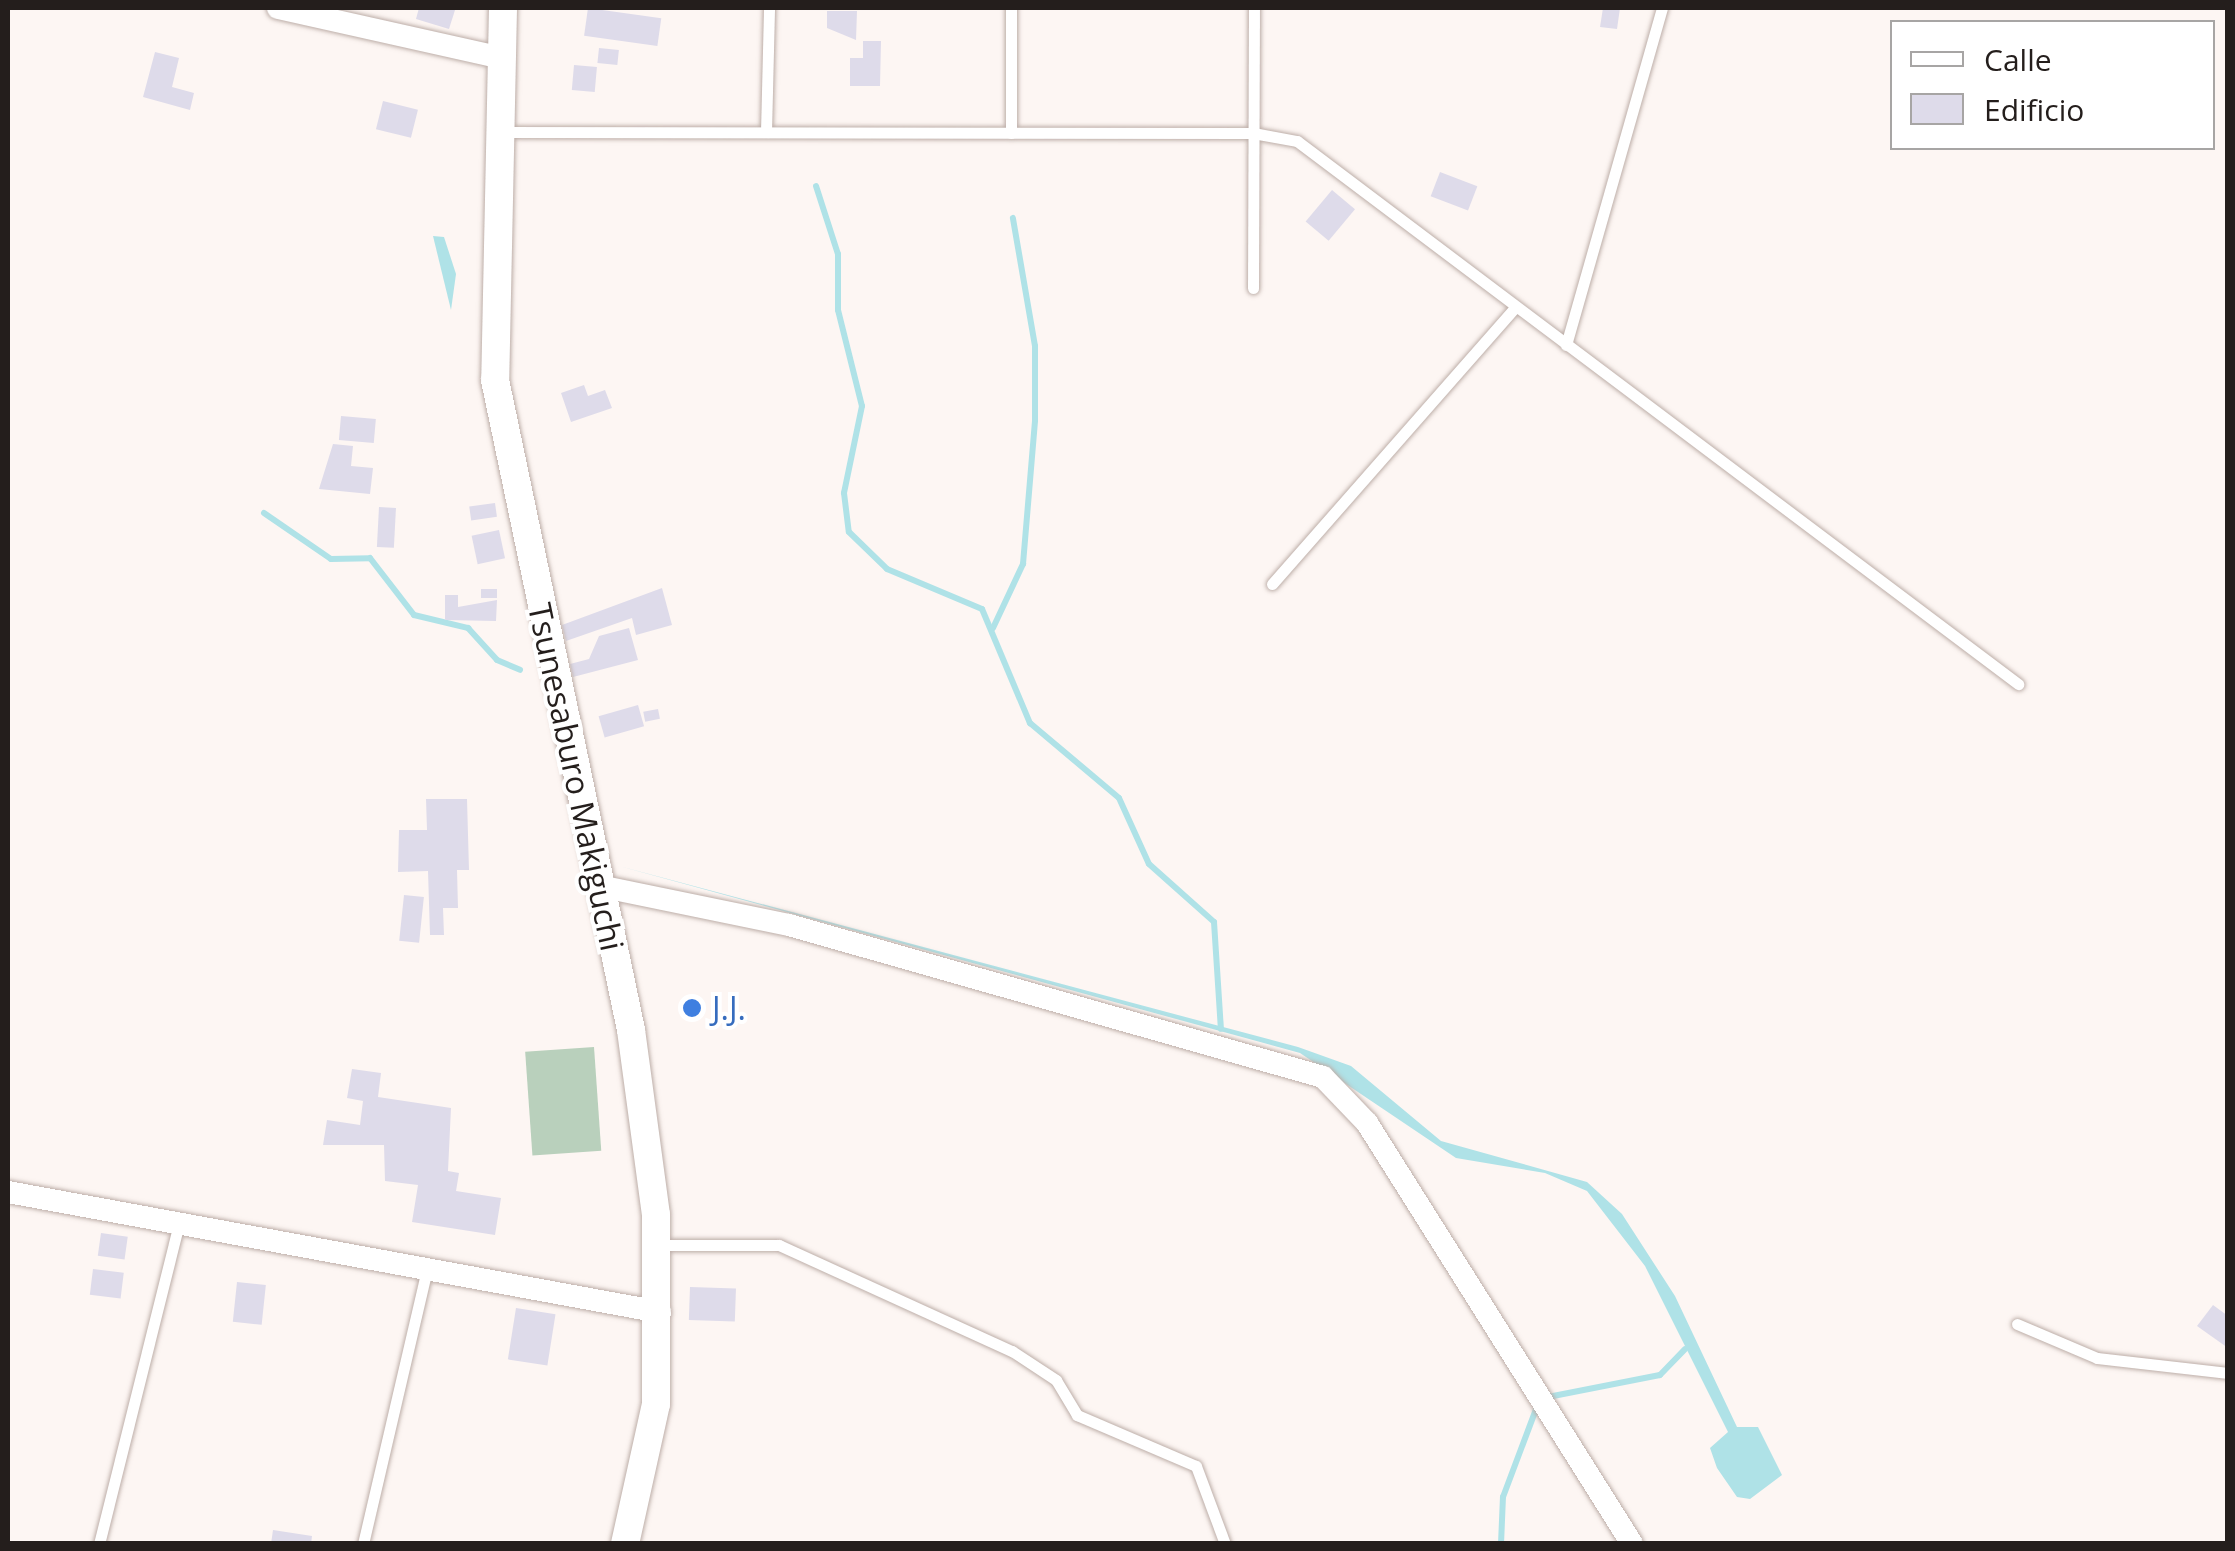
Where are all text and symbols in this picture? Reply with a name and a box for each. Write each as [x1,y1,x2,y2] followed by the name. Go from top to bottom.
[1890,20,2215,150] legend
[1984,39,2052,80] text: Calle
[1984,89,2084,130] text: Edificio
[520,600,632,954] street label: Tsunesaburo Makiguchi
[712,989,746,1027] place label: J.J.
[681,997,703,1019] marker: J.J.

